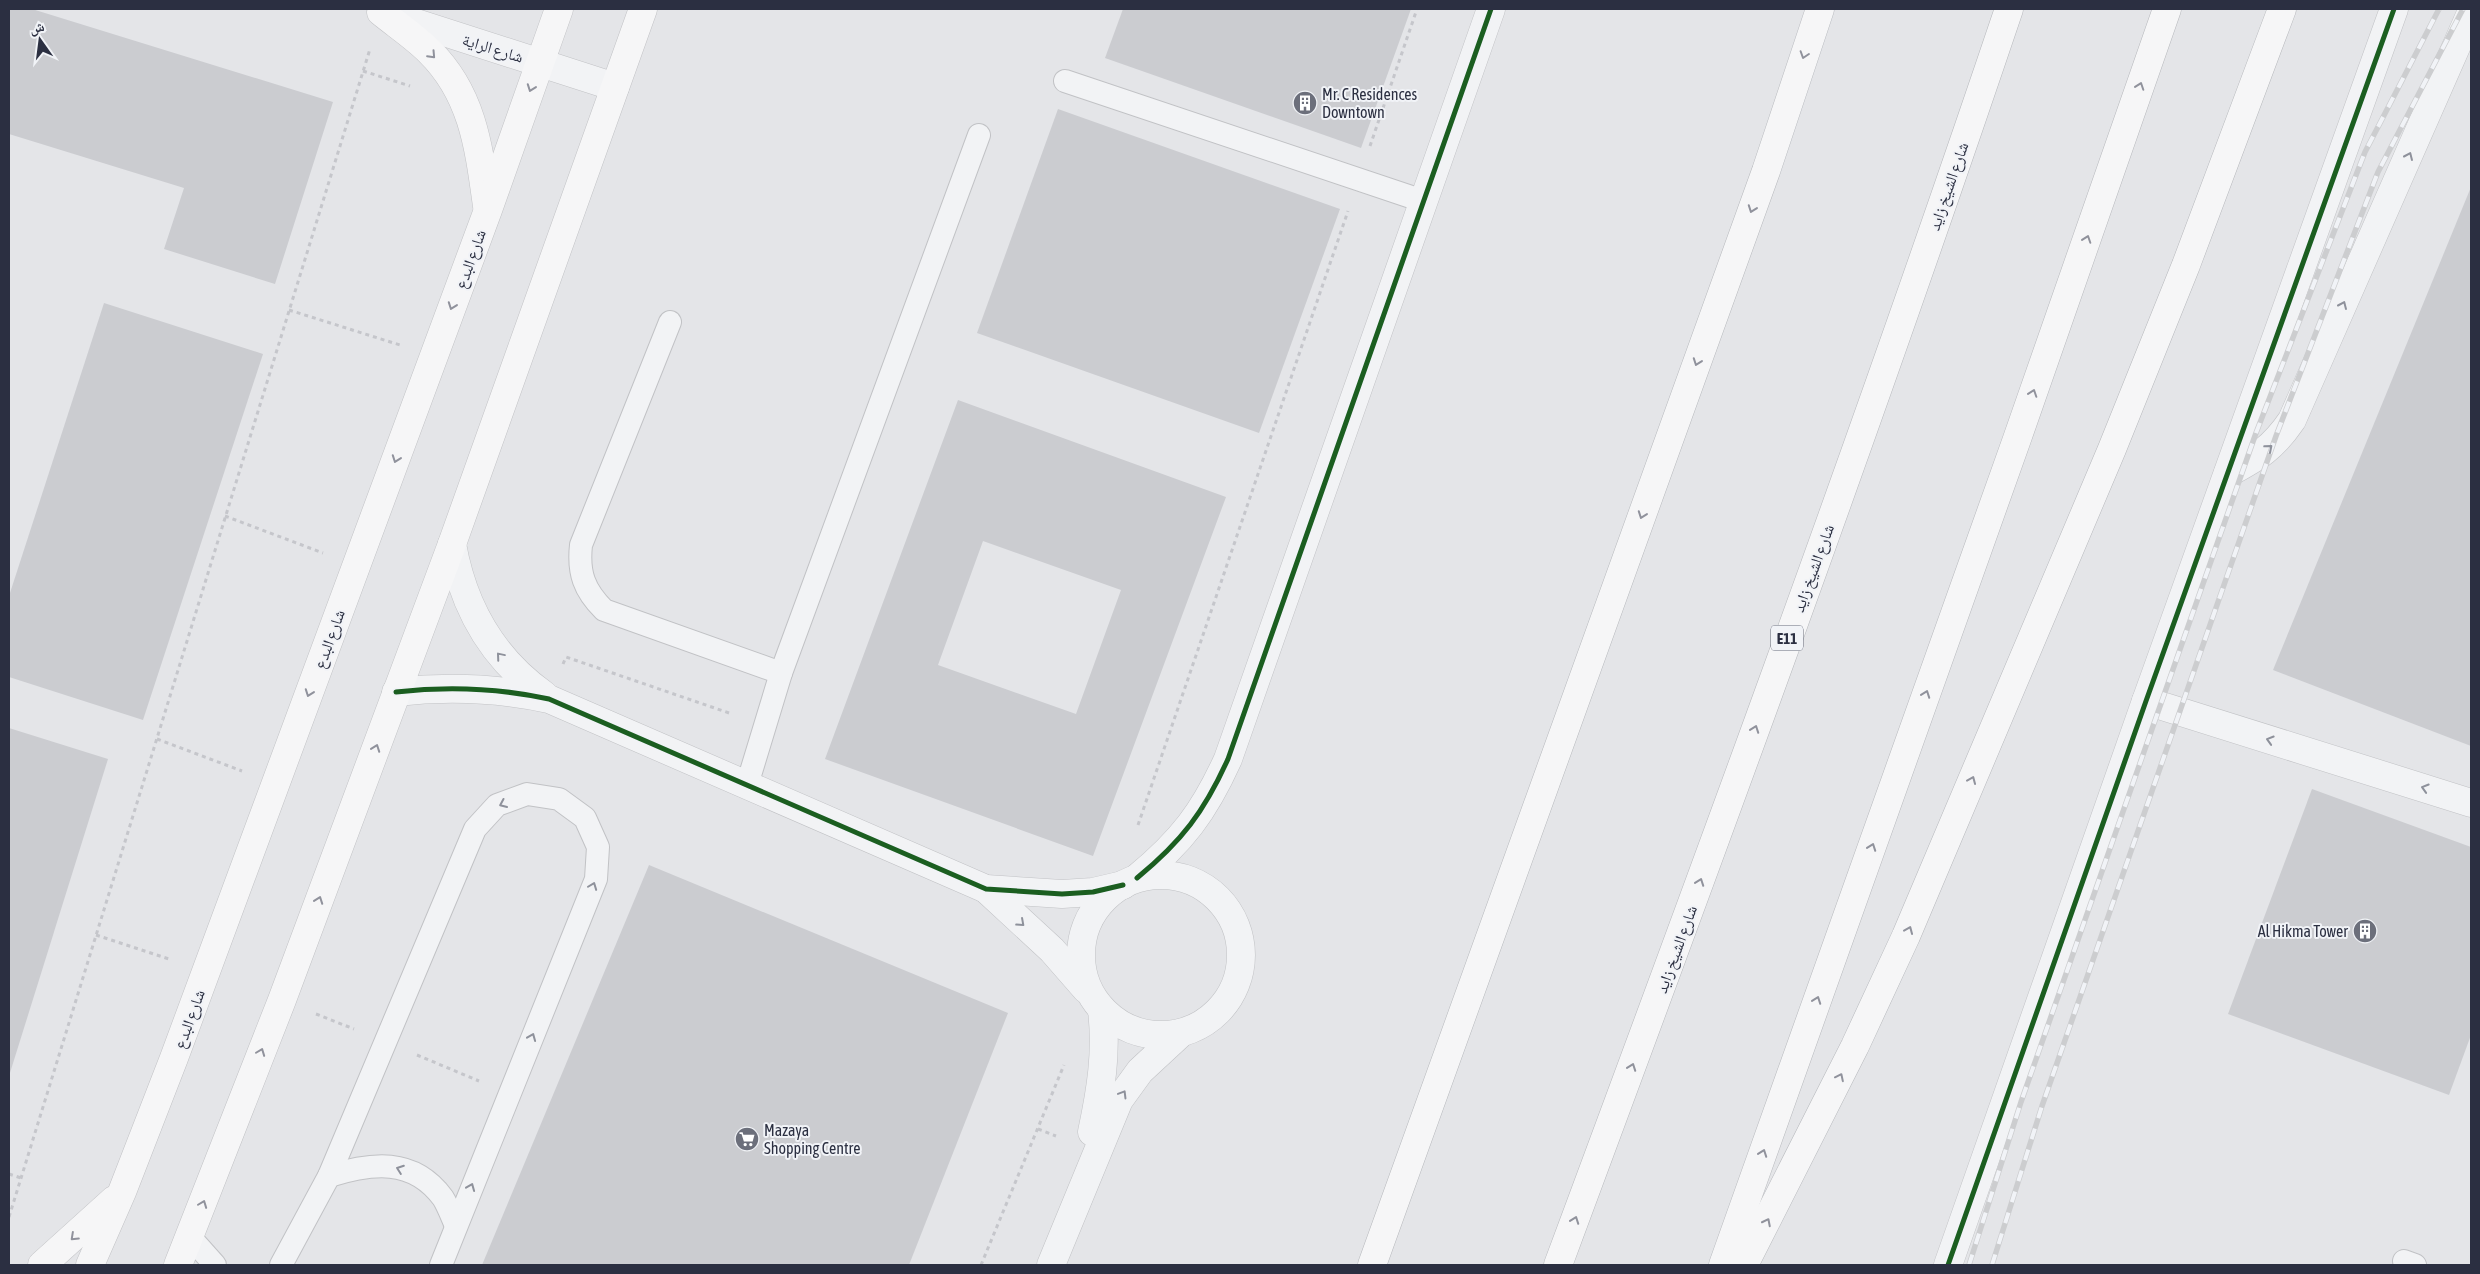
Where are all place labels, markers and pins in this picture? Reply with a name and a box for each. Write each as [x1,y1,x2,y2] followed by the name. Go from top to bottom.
[1322,85,1418,121] place label: Mr. C Residences Downtown
[1292,90,1318,116] building icon: Mr. C Residences Downtown
[2352,918,2378,944] building icon: Al Hikma Tower
[2258,922,2348,940] place label: Al Hikma Tower
[764,1121,861,1158] place label: Mazaya Shopping Centre
[734,1126,760,1152] supermarket icon: Mazaya Shopping Centre

